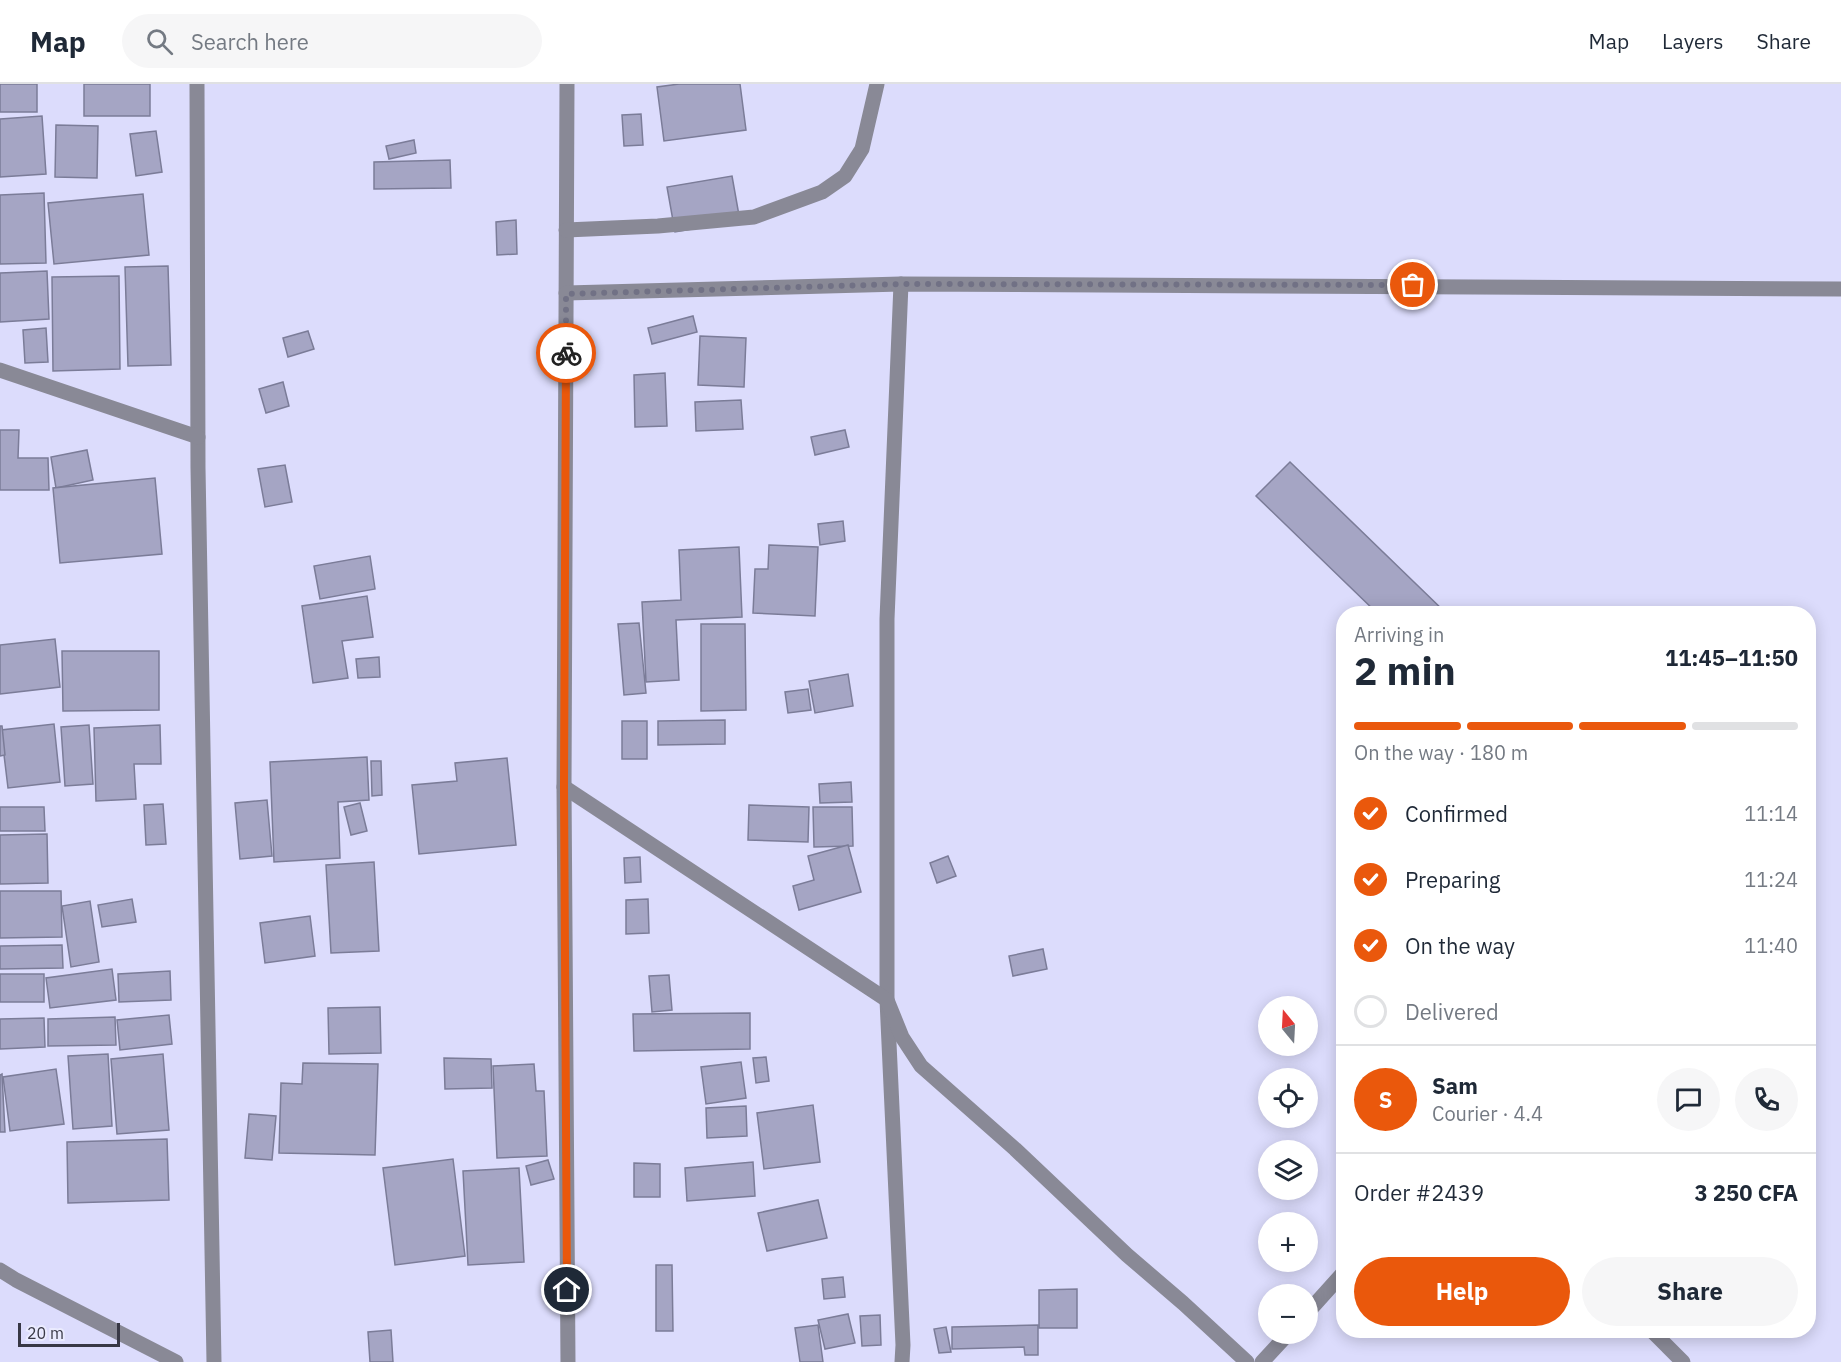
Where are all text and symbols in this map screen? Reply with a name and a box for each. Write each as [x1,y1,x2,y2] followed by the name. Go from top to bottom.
[122,14,542,68] search box
[30,23,86,60] text: Map
[143,25,176,58] icon: search
[191,27,309,56] text: Search here
[1589,27,1629,55] text: Map
[1662,27,1724,55] text: Layers
[1757,27,1811,55] text: Share
[1387,259,1438,310] pin
[1396,268,1429,301] icon: bag
[536,323,596,383] courier
[550,337,583,370] icon: bike
[1354,621,1444,648] text: Arriving in
[1665,643,1798,672] text: 11:45–11:50
[1354,645,1456,696] text: 2 min
[1354,739,1528,766] text: On the way · 180 m
[1354,797,1387,830] icon: check
[1405,799,1508,828] text: Confirmed
[1744,800,1798,827] text: 11:14
[1354,863,1387,896] icon: check
[1405,865,1500,894] text: Preparing
[1744,866,1798,893] text: 11:24
[1354,929,1387,962] icon: check
[1405,931,1515,960] text: On the way
[1744,932,1798,959] text: 11:40
[1258,996,1318,1056] north arrow
[1258,996,1318,1344] map controls
[1405,997,1499,1026] text: Delivered
[1258,1068,1318,1128] button: locate
[1657,1068,1720,1131] button: chat
[1735,1068,1798,1131] button: phone
[1432,1071,1478,1100] text: Sam
[1379,1085,1392,1114] text: S
[1432,1100,1543,1127] text: Courier · 4.4
[1258,1140,1318,1200] button: layers
[1354,1178,1484,1207] text: Order #2439
[1694,1178,1798,1207] text: 3 250 CFA
[1258,1212,1318,1272] button: +
[1354,1257,1570,1326] button: Help
[1582,1257,1798,1326] button: Share
[541,1264,592,1315] pin
[550,1273,583,1306] icon: home
[1258,1284,1318,1344] button: −
[18,1320,120,1348] scale bar
[27,1323,64,1343] text: 20 m

